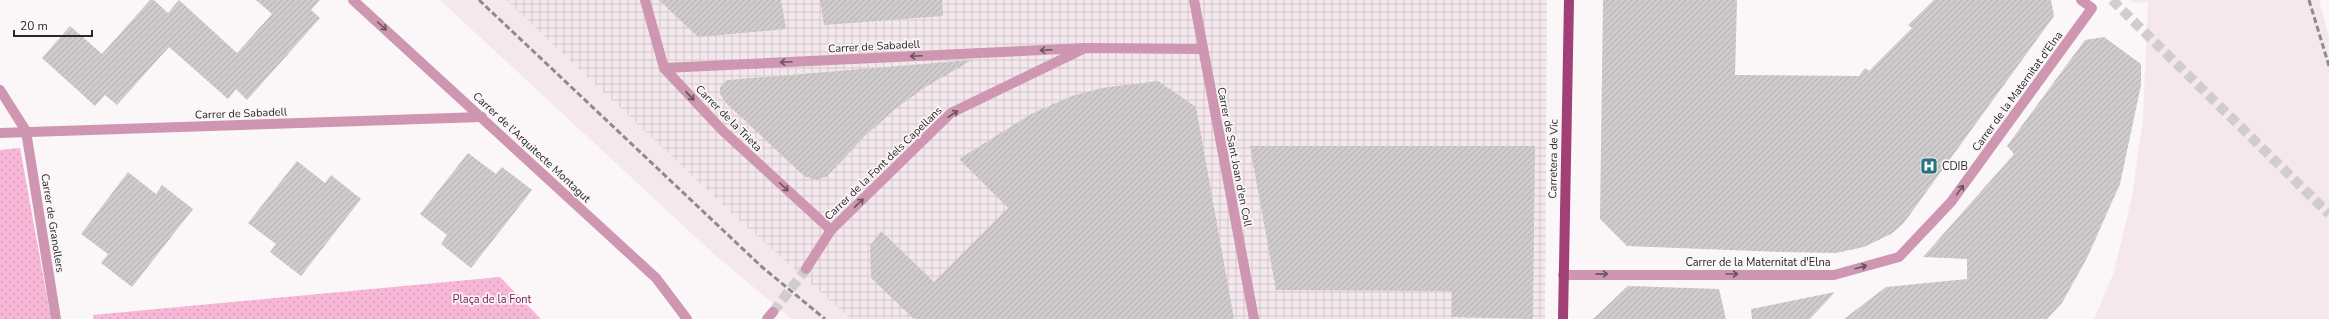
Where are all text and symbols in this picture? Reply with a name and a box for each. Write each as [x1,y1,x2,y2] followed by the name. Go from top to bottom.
[14,12,92,38] scale bar
[20,18,48,34] text: 20 m
[377,22,387,31] one-way arrow
[1969,28,2066,154] street label: Carrer de la Maternitat d'Elna
[828,37,921,56] street label: Carrer de Sabadell
[1040,46,1053,54] one-way arrow
[910,52,923,60] one-way arrow
[780,59,793,66] one-way arrow
[692,82,765,155] street label: Carrer de la Trieta
[1214,86,1256,229] street label: Carrer de Sant Joan d'en Coll
[469,89,594,206] street label: Carrer de l'Arquitecte Montagut
[686,91,695,102] one-way arrow
[821,103,945,224] street label: Carrer de la Font dels Capellans
[195,104,288,123] street label: Carrer de Sabadell
[947,109,959,117] one-way arrow
[1545,119,1562,199] street label: Carretera de Vic
[1919,156,1939,176] hospital icon: CDIB
[1942,159,1968,174] place label: CDIB
[37,172,68,274] street label: Carrer de Granollers
[779,182,789,192] one-way arrow
[1956,185,1964,196] one-way arrow
[854,198,864,208] one-way arrow
[1685,255,1831,270] street label: Carrer de la Maternitat d'Elna
[1854,263,1867,270] one-way arrow
[1595,270,1608,278] one-way arrow
[1725,270,1738,278] one-way arrow
[453,292,532,307] park label: Plaça de la Font

